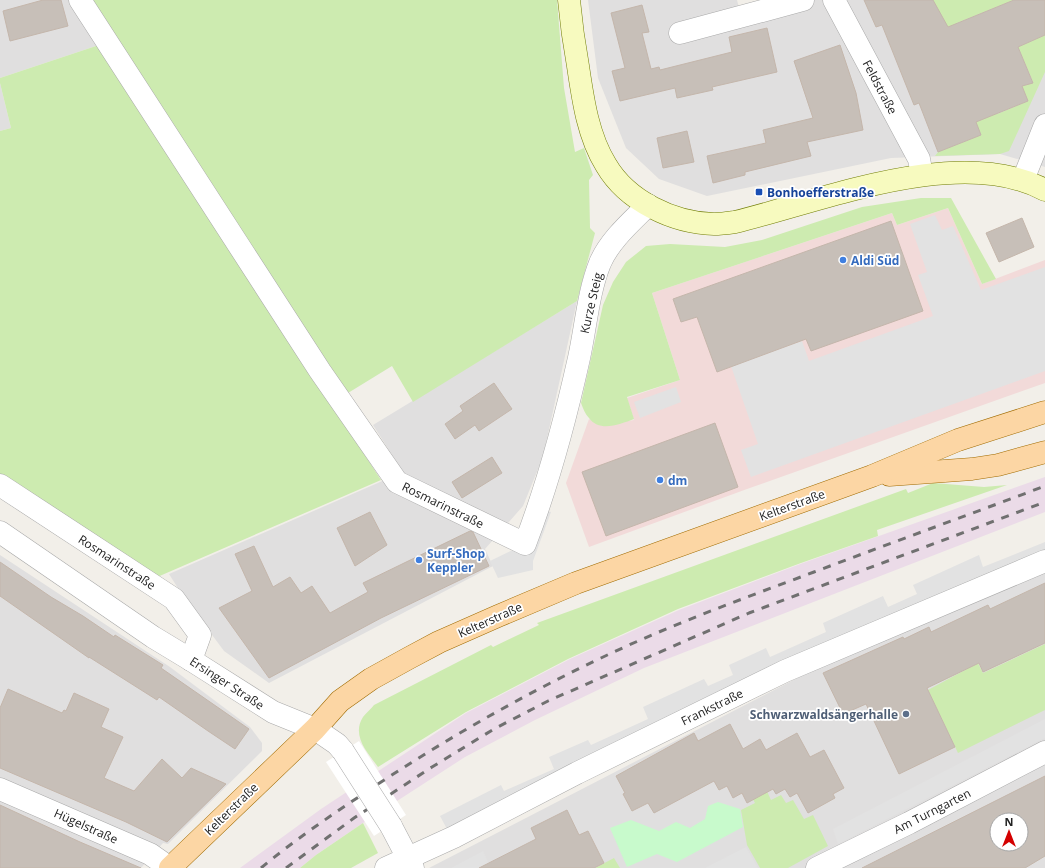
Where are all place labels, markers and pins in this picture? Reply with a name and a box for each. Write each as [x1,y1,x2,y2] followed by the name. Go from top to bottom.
[767,184,874,201] place label: Bonhoefferstraße
[754,187,764,197] marker: Bonhoefferstraße
[851,252,899,269] place label: Aldi Süd
[838,255,848,265] marker: Aldi Süd
[668,472,687,489] place label: dm
[655,475,665,485] marker: dm
[427,545,485,576] place label: Surf-Shop Keppler
[414,555,424,565] marker: Surf-Shop Keppler
[750,706,898,723] place label: Schwarzwaldsängerhalle
[901,709,911,719] marker: Schwarzwaldsängerhalle

